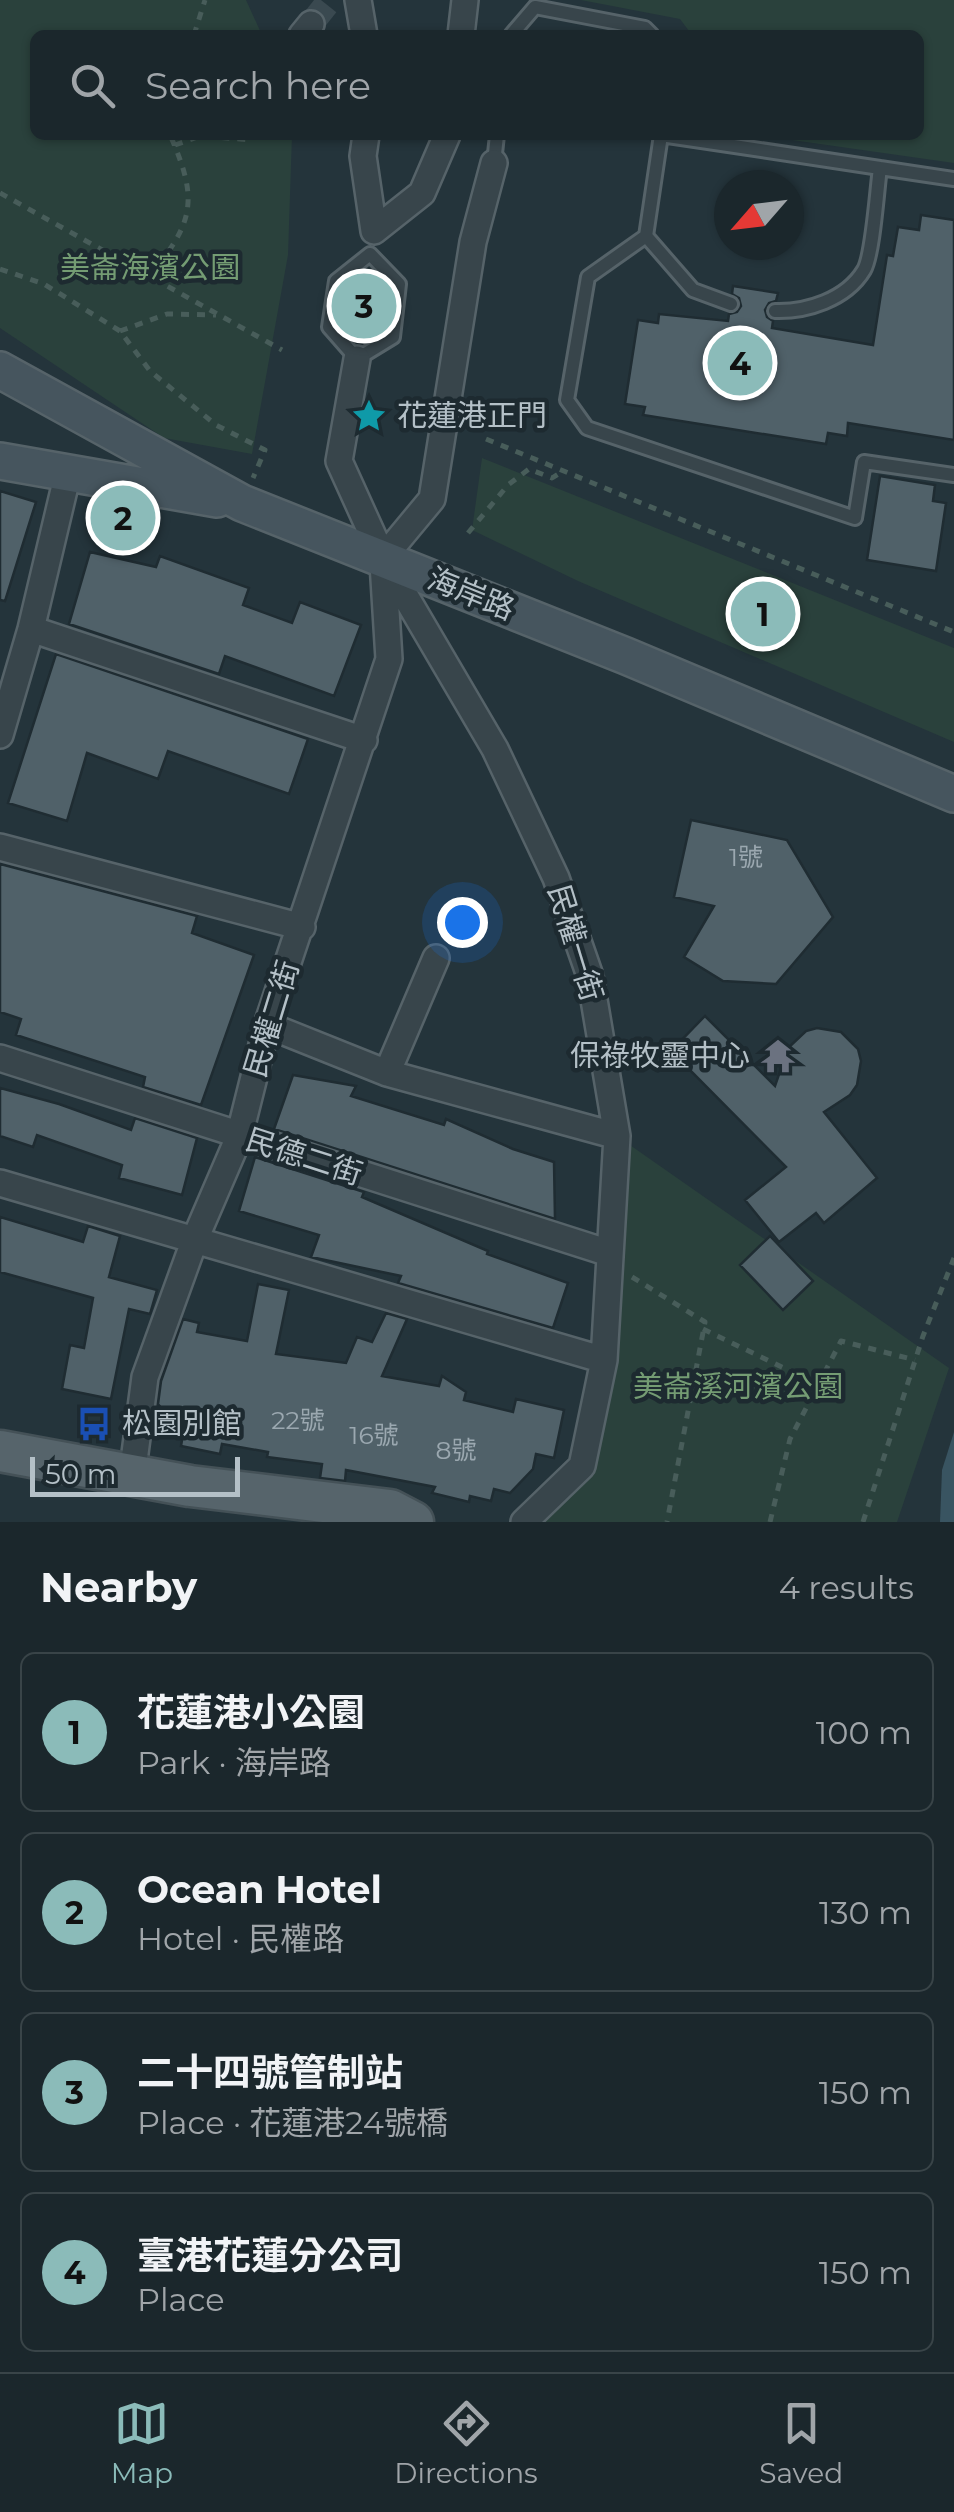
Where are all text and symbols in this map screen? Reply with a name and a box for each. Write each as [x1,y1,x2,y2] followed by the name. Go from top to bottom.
[30,30,924,140] search box
[65,58,120,113] icon: search
[145,62,371,109] text: Search here
[714,170,804,260] north arrow
[60,249,240,286] park label: 美崙海濱公園
[332,268,396,344] pin: 3
[708,326,772,400] pin: 4
[350,397,388,435] place icon: 花蓮港正門
[397,397,547,434] place label: 花蓮港正門
[90,480,156,556] pin: 2
[423,560,520,628] street label: 海岸路
[730,576,796,652] pin: 1
[729,842,763,872] house number: 1號
[540,880,611,1006] street label: 民權一街
[437,897,488,948] your location
[236,956,307,1082] street label: 民權二街
[570,1037,750,1074] place label: 保祿牧靈中心
[759,1037,797,1075] temple icon: 保祿牧靈中心
[241,1120,367,1193] street label: 民德二街
[633,1368,843,1405] park label: 美崙溪河濱公園
[75,1405,113,1443] bus stop icon: 松園別館
[122,1405,242,1442] place label: 松園別館
[271,1405,325,1435] house number: 22號
[349,1420,399,1450] house number: 16號
[436,1435,476,1465] house number: 8號
[30,1452,240,1496] scale bar
[45,1457,116,1491] text: 50 m
[40,1561,197,1613] text: Nearby
[779,1568,914,1607] text: 4 results
[137,1689,365,1736] text: 花蓮港小公園
[68,1713,81,1752] text: 1
[816,1713,912,1752] text: 100 m
[137,1743,331,1782] text: Park · 海岸路
[137,1866,382,1913] text: Ocean Hotel
[65,1893,84,1932] text: 2
[819,1893,912,1932] text: 130 m
[137,1919,344,1958] text: Hotel · 民權路
[137,2049,403,2096] text: 二十四號管制站
[65,2073,84,2112] text: 3
[819,2073,912,2112] text: 150 m
[137,2103,448,2142] text: Place · 花蓮港24號橋
[137,2232,403,2279] text: 臺港花蓮分公司
[63,2253,86,2292] text: 4
[819,2253,912,2292] text: 150 m
[137,2280,225,2319] text: Place
[111,2396,173,2490] tab: Map
[394,2396,538,2490] tab: Directions
[759,2396,843,2490] tab: Saved

